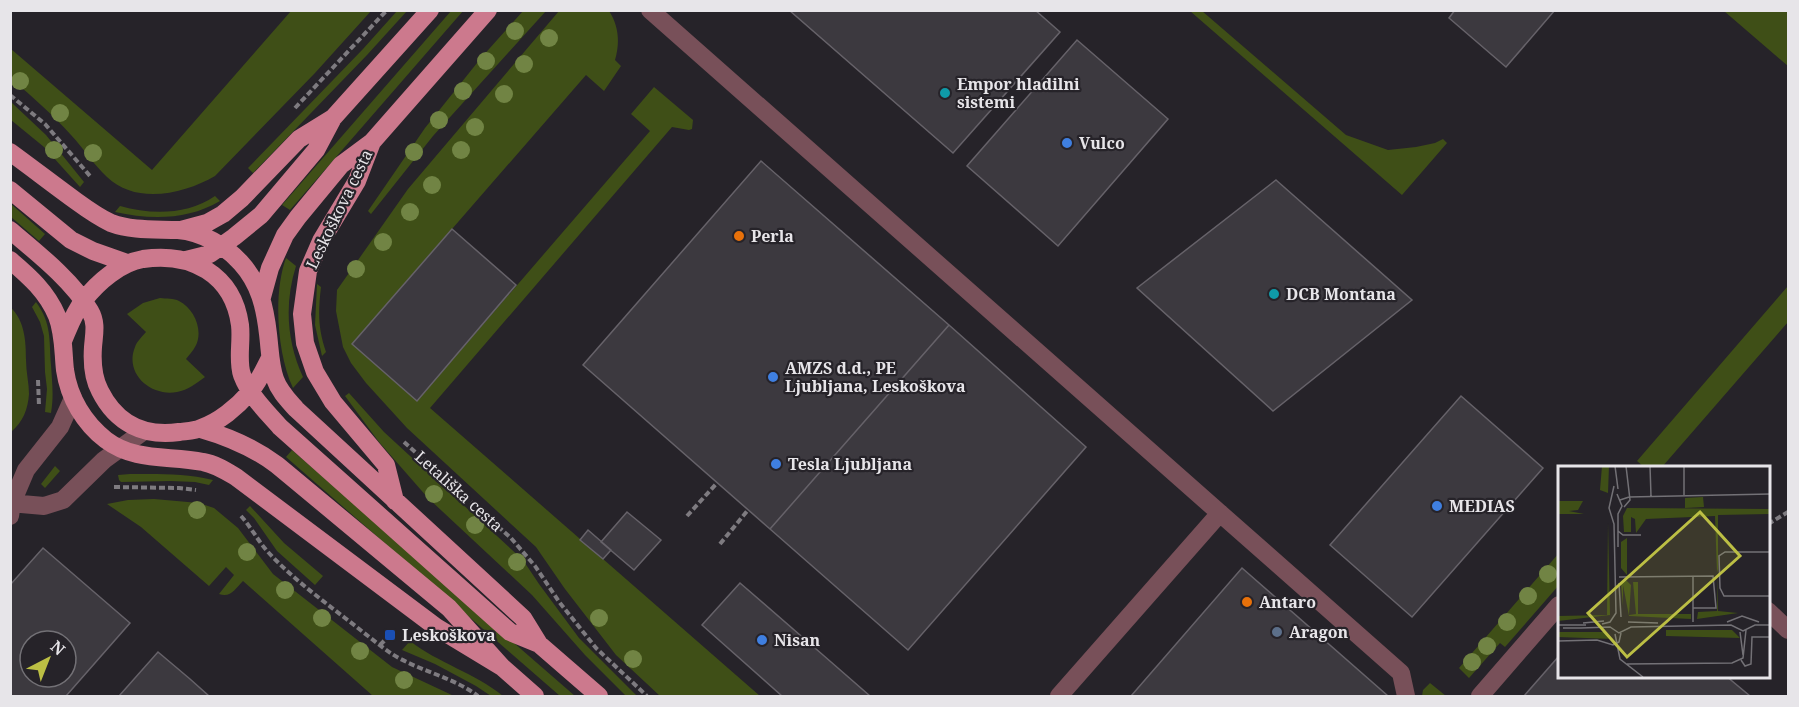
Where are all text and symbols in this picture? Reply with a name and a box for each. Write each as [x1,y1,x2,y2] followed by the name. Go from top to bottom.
[957,73,1080,113] place label: Empor hladilni sistemi
[938,86,952,100] marker: Empor hladilni sistemi
[1079,132,1125,154] place label: Vulco
[1060,136,1074,150] marker: Vulco
[301,146,377,272] street label: Leskoškova cesta
[751,225,794,247] place label: Perla
[732,229,746,243] marker: Perla
[1286,283,1396,305] place label: DCB Montana
[1267,287,1281,301] marker: DCB Montana
[785,357,966,397] place label: AMZS d.d., PE Ljubljana, Leskoškova
[766,370,780,384] marker: AMZS d.d., PE Ljubljana, Leskoškova
[410,446,508,536] street label: Letališka cesta
[788,453,913,475] place label: Tesla Ljubljana
[769,457,783,471] marker: Tesla Ljubljana
[1558,466,1769,677] inset map
[1449,495,1515,517] place label: MEDIAS
[1430,499,1444,513] marker: MEDIAS
[1259,591,1316,613] place label: Antaro
[1240,595,1254,609] marker: Antaro
[1289,621,1348,643] place label: Aragon
[402,624,496,646] place label: Leskoškova
[1270,625,1284,639] marker: Aragon
[383,628,397,642] marker: Leskoškova
[18,629,78,689] north arrow
[774,629,821,651] place label: Nisan
[755,633,769,647] marker: Nisan
[46,635,70,661] text: N

